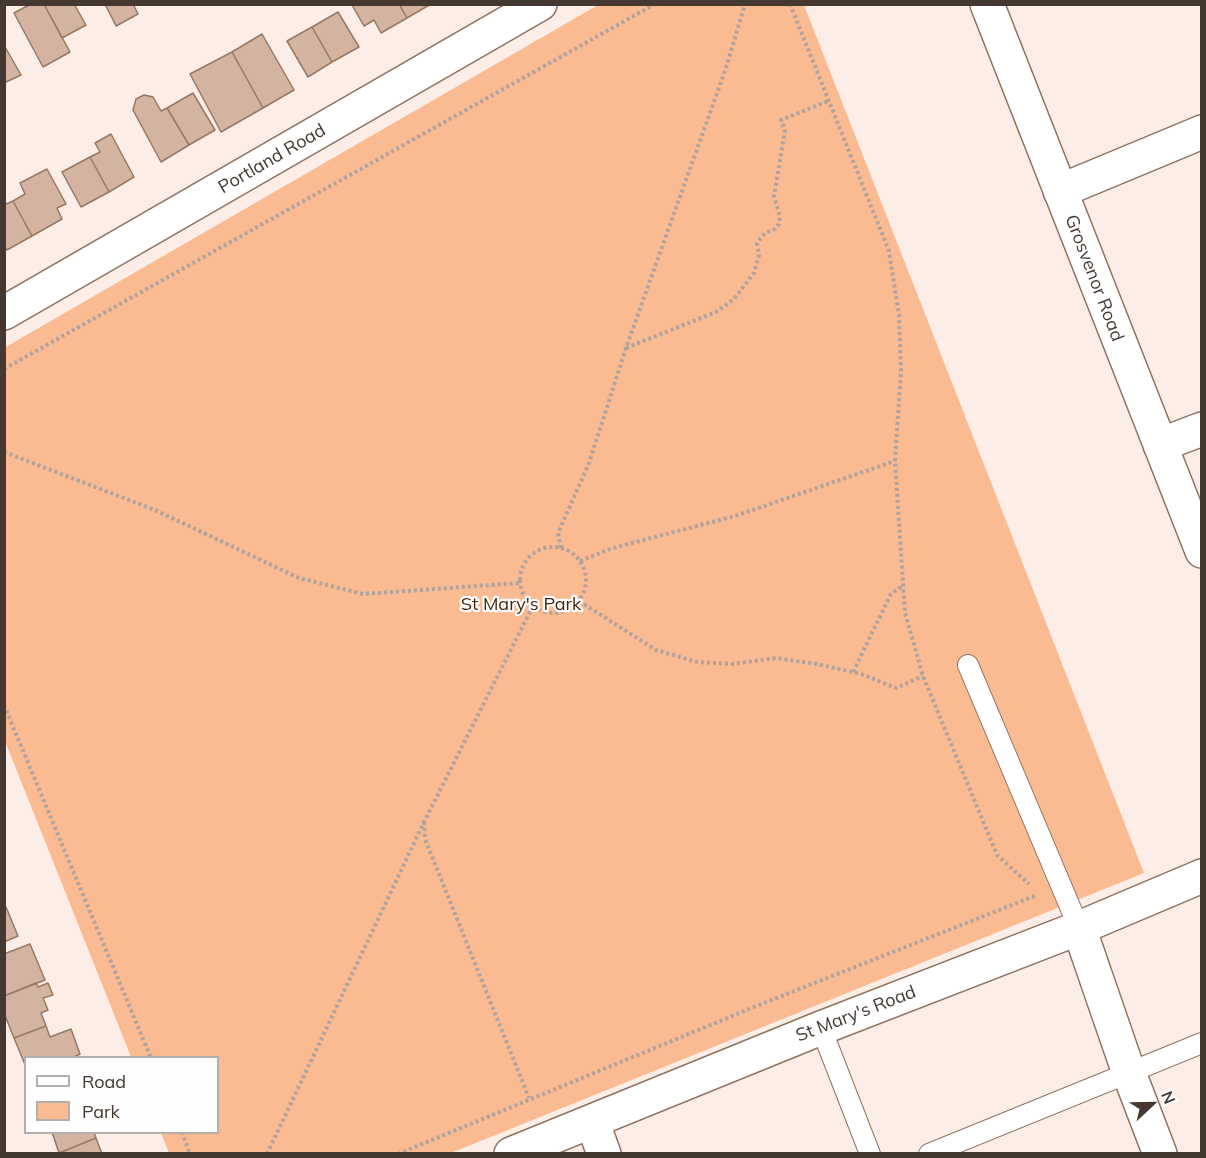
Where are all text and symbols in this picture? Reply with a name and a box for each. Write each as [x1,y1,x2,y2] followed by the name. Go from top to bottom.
[215,120,329,198] street label: Portland Road
[1060,212,1128,344] street label: Grosvenor Road
[461,594,581,616] park label: St Mary's Park
[793,981,919,1047] street label: St Mary's Road
[24,1056,219,1134] legend
[82,1070,126,1093] text: Road
[1122,1074,1182,1134] north arrow
[1157,1088,1180,1107] text: N
[82,1100,120,1123] text: Park

